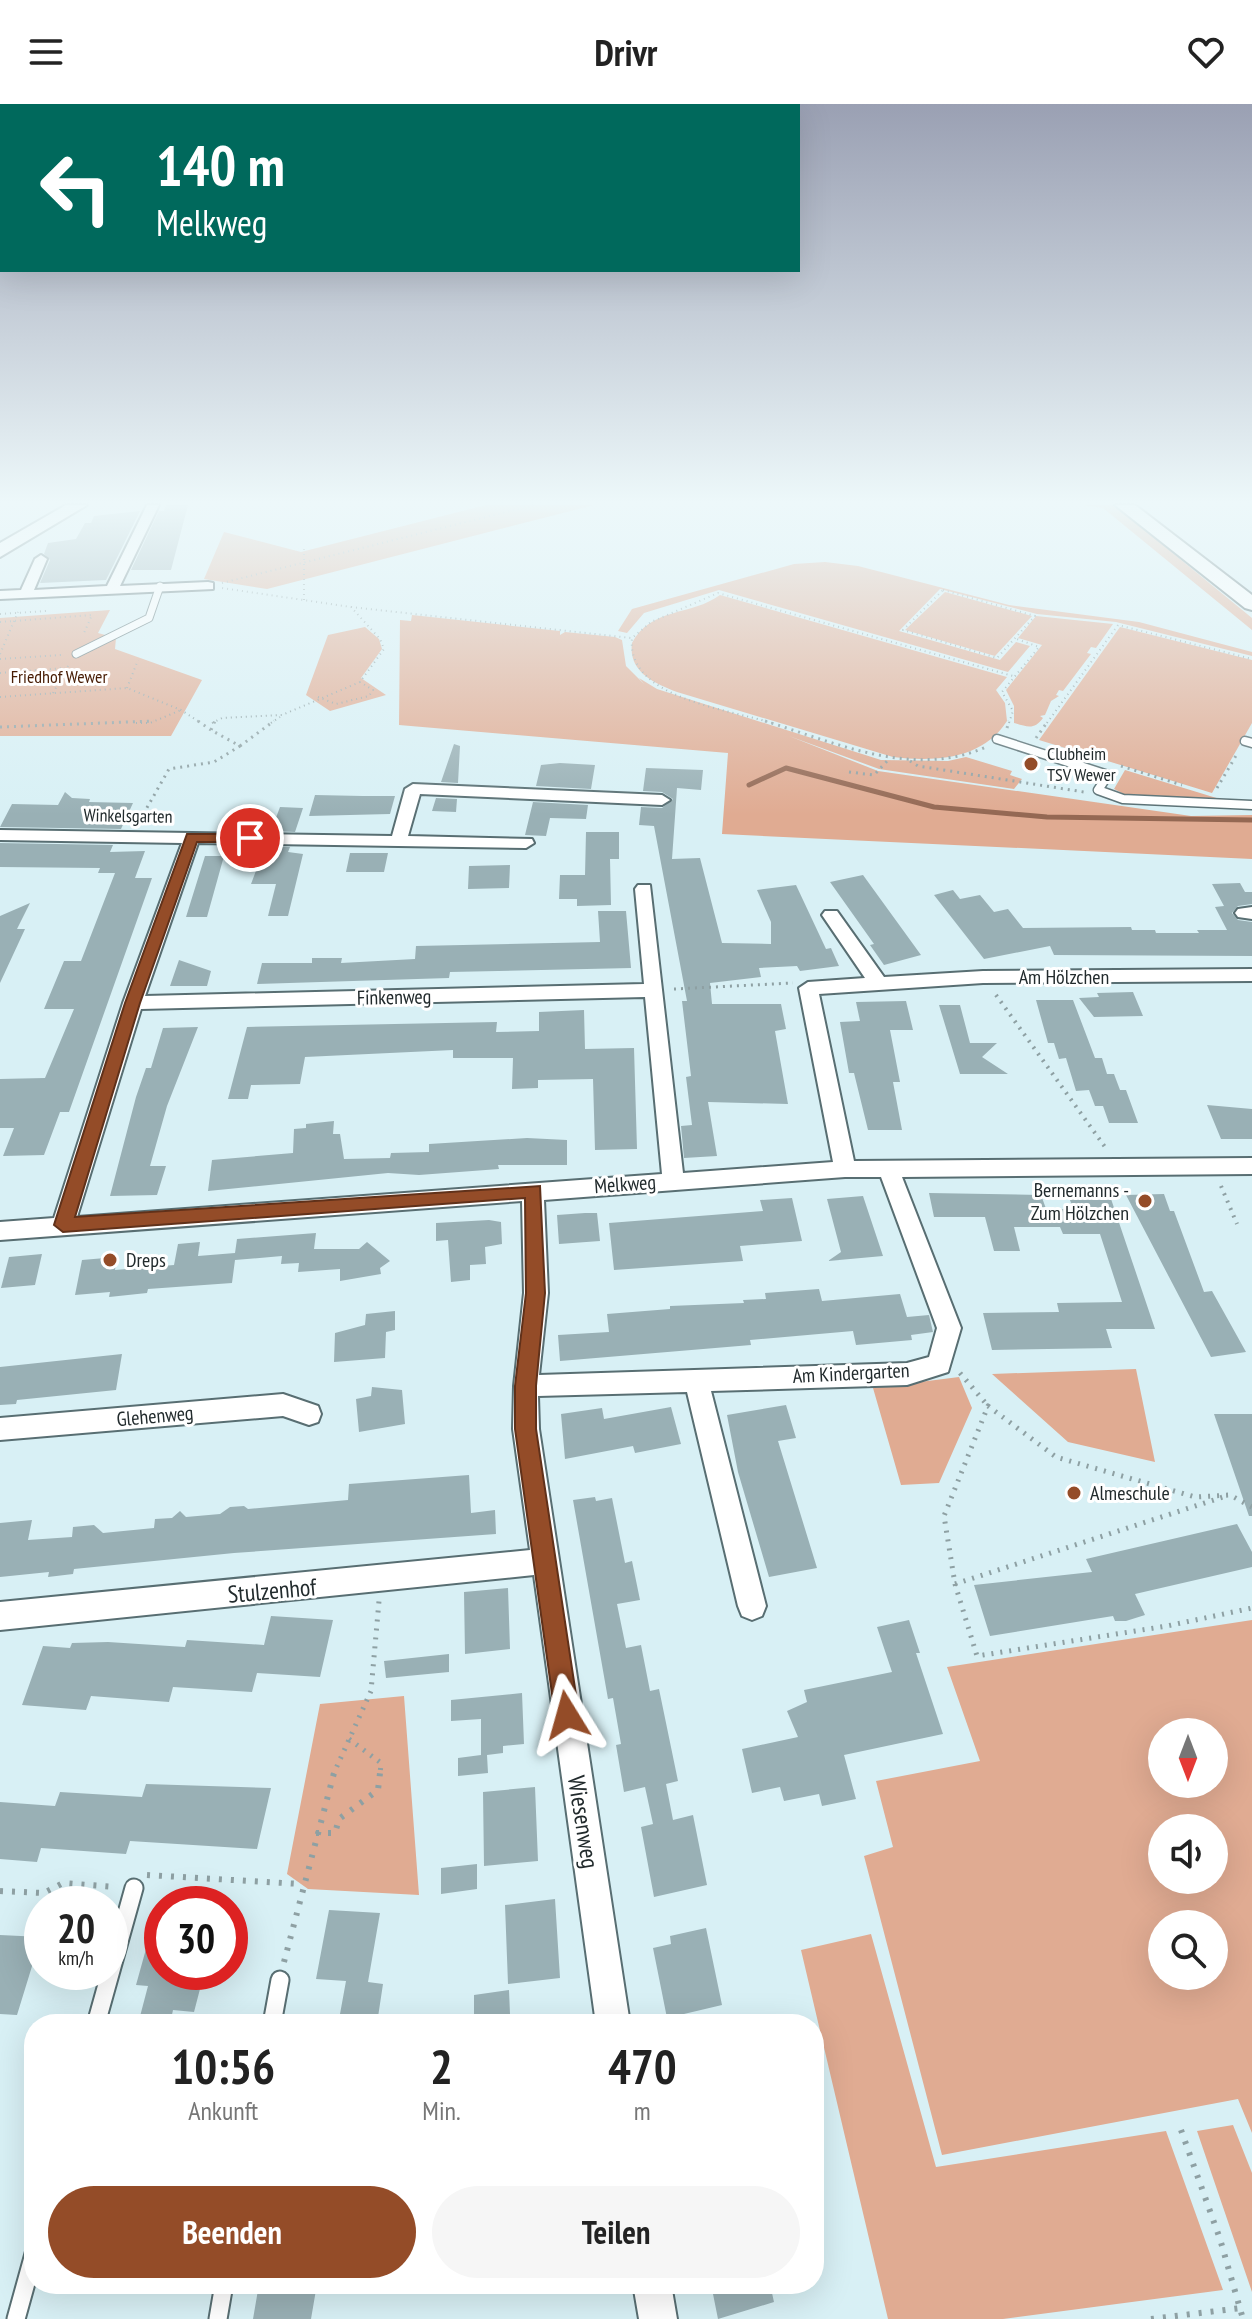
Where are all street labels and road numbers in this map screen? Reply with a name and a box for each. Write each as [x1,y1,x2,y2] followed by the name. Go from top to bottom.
[83,803,173,828] street label: Winkelsgarten
[1019,964,1109,990] street label: Am Hölzchen
[357,983,431,1011] street label: Finkenweg
[593,1169,657,1199] street label: Melkweg
[792,1357,910,1389] street label: Am Kindergarten
[116,1400,194,1432] street label: Glehenweg
[227,1571,318,1610] street label: Stulzenhof
[561,1773,606,1871] street label: Wiesenweg

